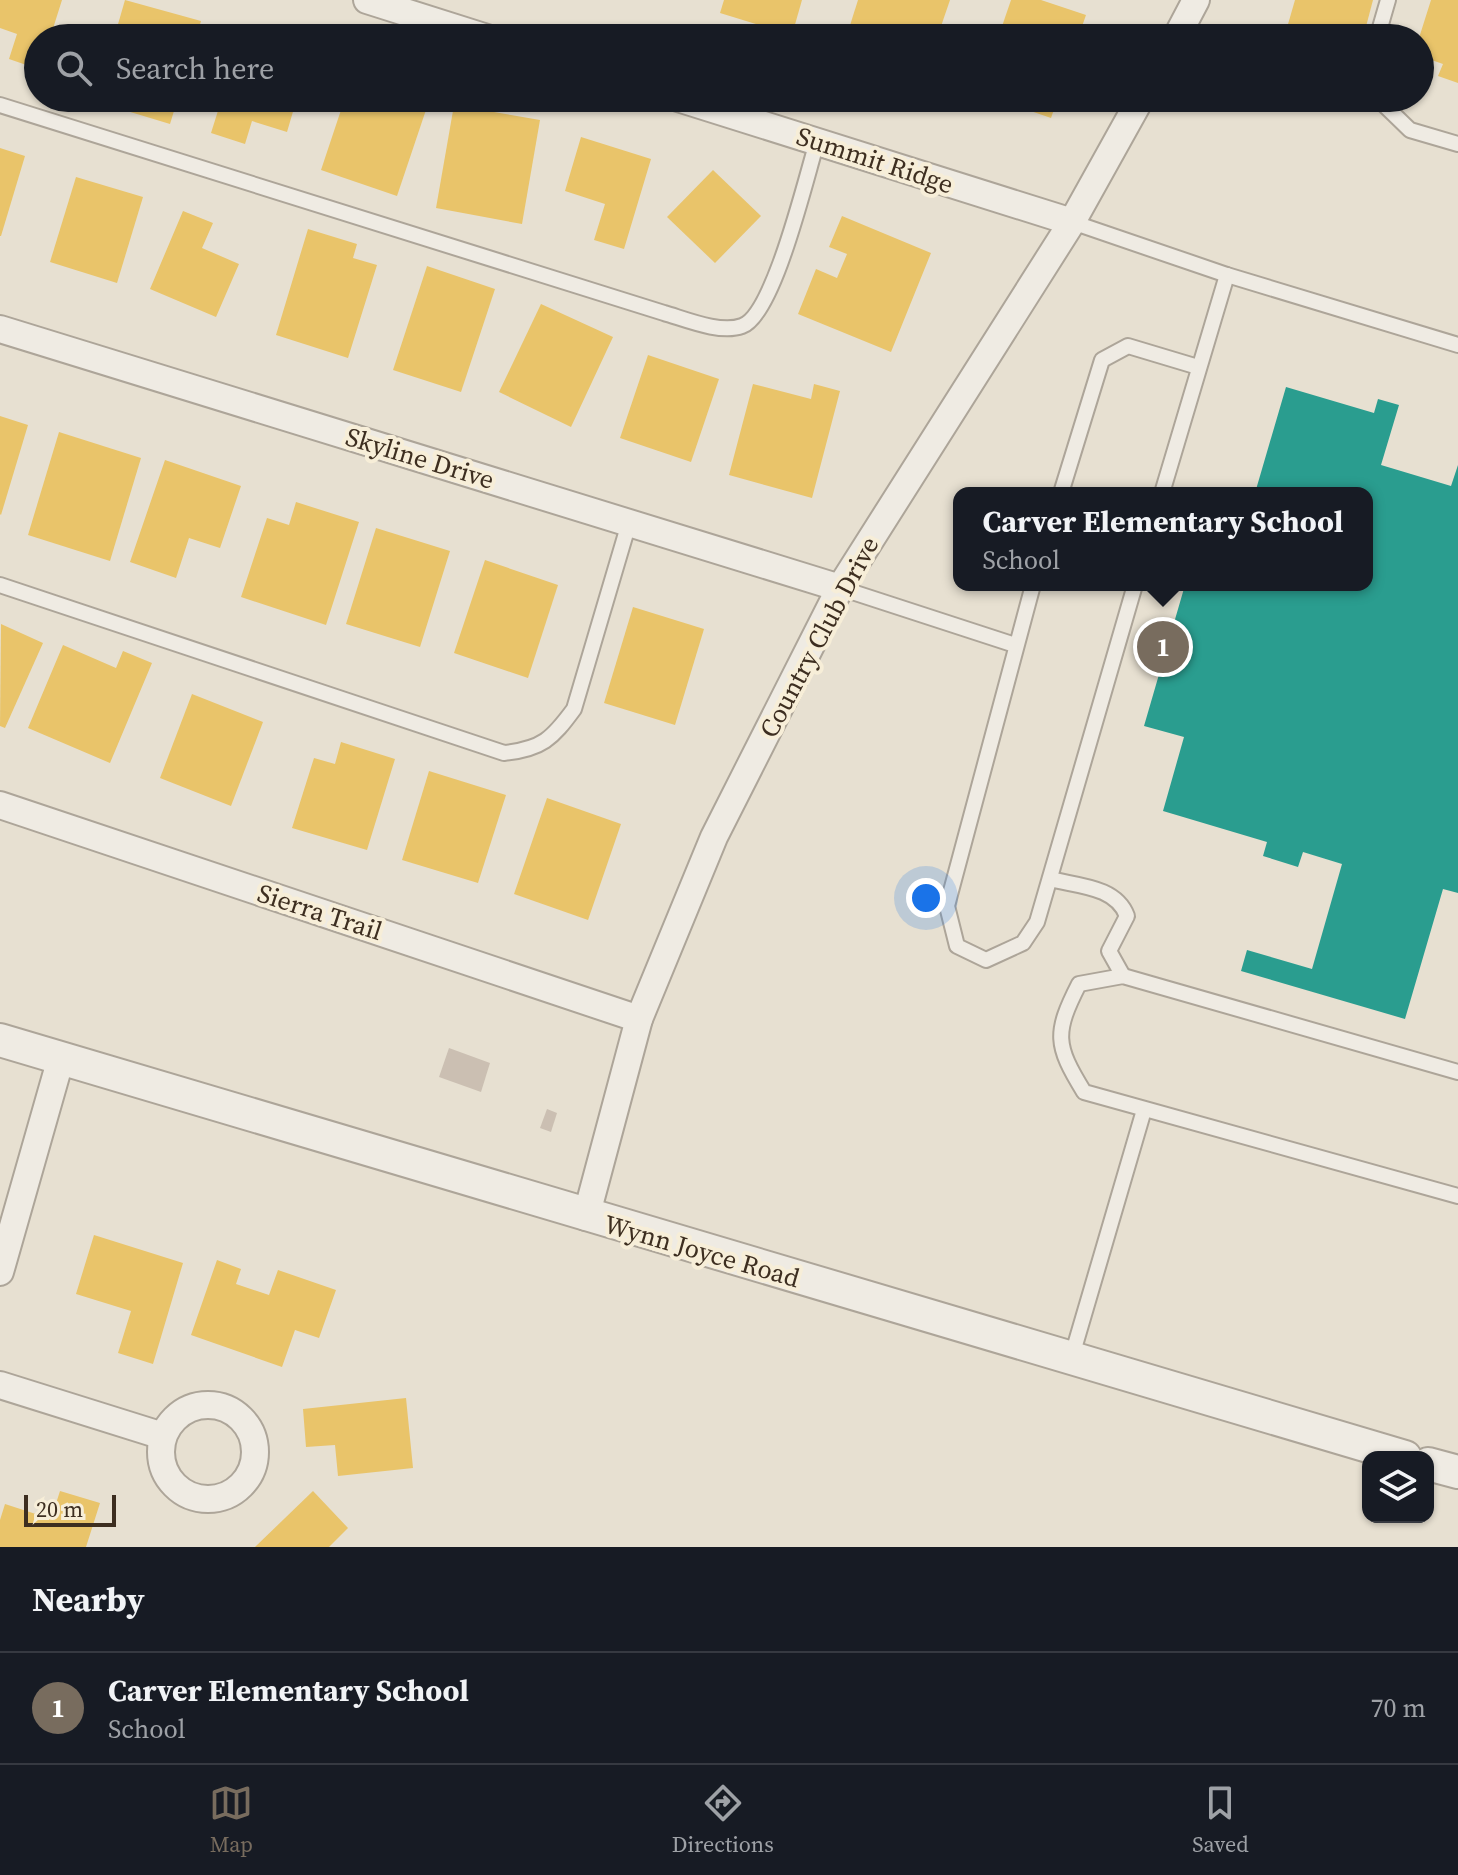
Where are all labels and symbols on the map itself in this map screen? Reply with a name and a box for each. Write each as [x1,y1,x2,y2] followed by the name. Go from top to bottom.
[792,118,958,202] street label: Summit Ridge
[341,418,499,498] street label: Skyline Drive
[751,530,887,744] street label: Country Club Drive
[1137,617,1189,677] pin: 1
[253,875,387,949] street label: Sierra Trail
[906,878,946,918] your location
[600,1206,804,1296] street label: Wynn Joyce Road
[24,1491,116,1527] scale bar

